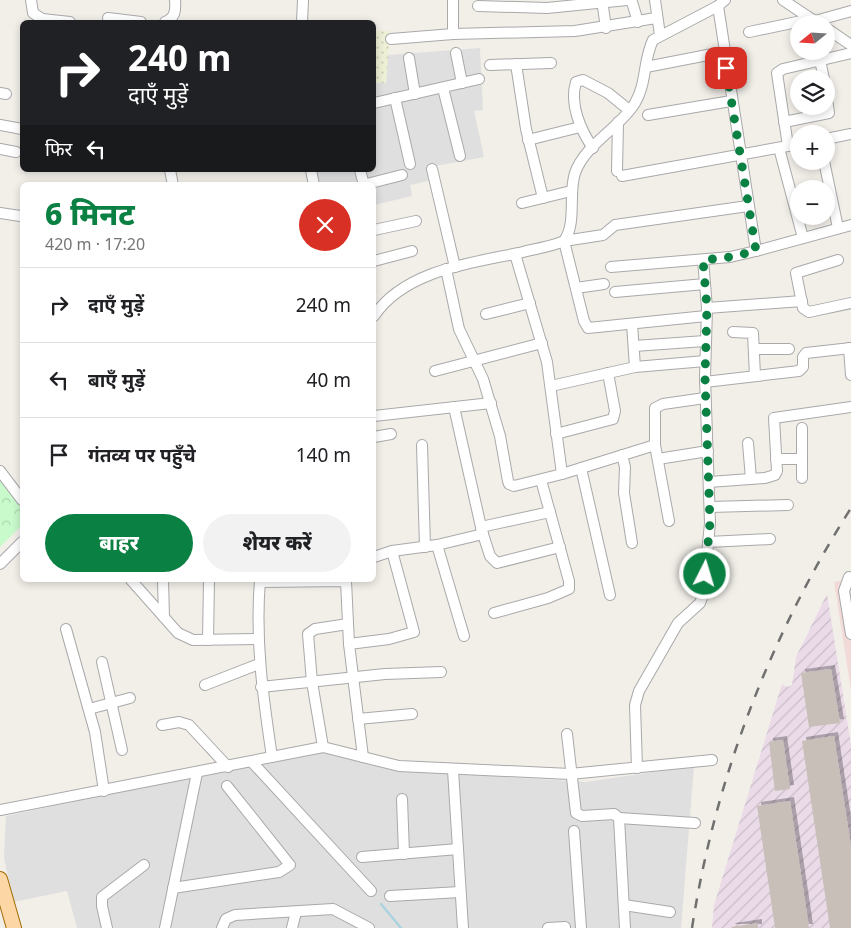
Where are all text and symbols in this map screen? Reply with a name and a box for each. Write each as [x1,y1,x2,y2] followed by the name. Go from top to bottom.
[790,15,835,60] north arrow
[790,15,835,225] map controls
[128,34,231,81] text: 240 m
[45,40,110,105] icon: right
[705,47,747,89] pin
[712,54,740,82] icon: arrive
[790,70,835,115] button: layers
[128,79,188,109] text: दाएँ मुड़ें
[790,125,835,170] button: +
[82,135,110,163] icon: left
[45,136,72,162] text: फिर
[790,180,835,225] button: −
[45,193,135,234] text: 6 मिनट
[299,199,351,251] button: close
[45,233,145,255] text: 420 m · 17:20
[45,291,73,319] icon: right
[88,292,144,318] text: दाएँ मुड़ें
[296,292,351,318] text: 240 m
[45,366,73,394] icon: left
[88,367,145,393] text: बाएँ मुड़ें
[307,367,351,393] text: 40 m
[45,441,73,469] icon: arrive
[88,442,196,468] text: गंतव्य पर पहुँचे
[296,442,351,468] text: 140 m
[45,514,193,572] button: बाहर
[203,514,351,572] button: शेयर करें
[678,547,730,599] position arrow

